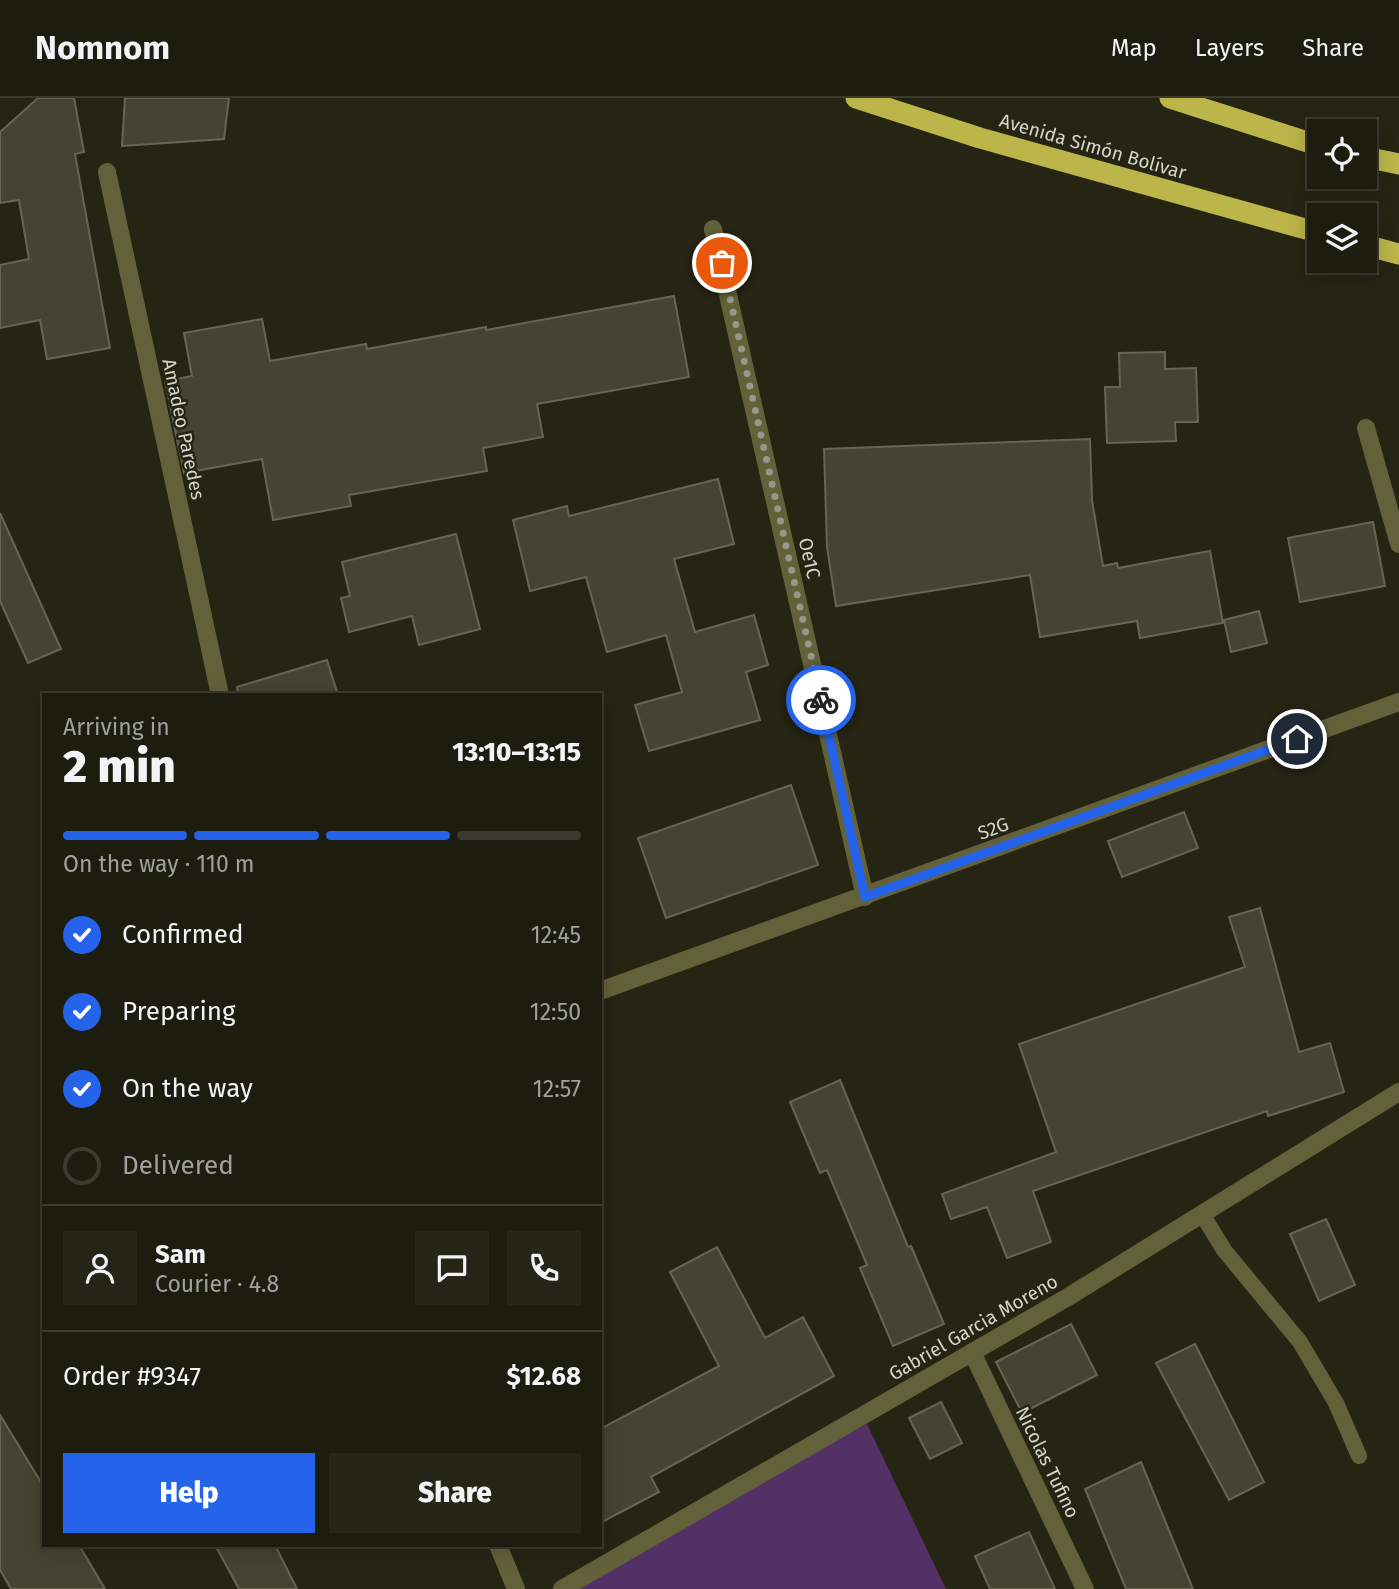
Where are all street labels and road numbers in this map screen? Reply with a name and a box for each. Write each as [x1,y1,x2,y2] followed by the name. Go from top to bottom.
[997,109,1190,184] street label: Avenida Simón Bolívar
[157,357,210,502] street label: Amadeo Paredes
[794,535,825,581] street label: Oe1C
[974,812,1012,845] street label: S2G
[885,1270,1062,1385] street label: Gabriel Garcia Moreno
[1011,1403,1084,1522] street label: Nicolas Tufino

